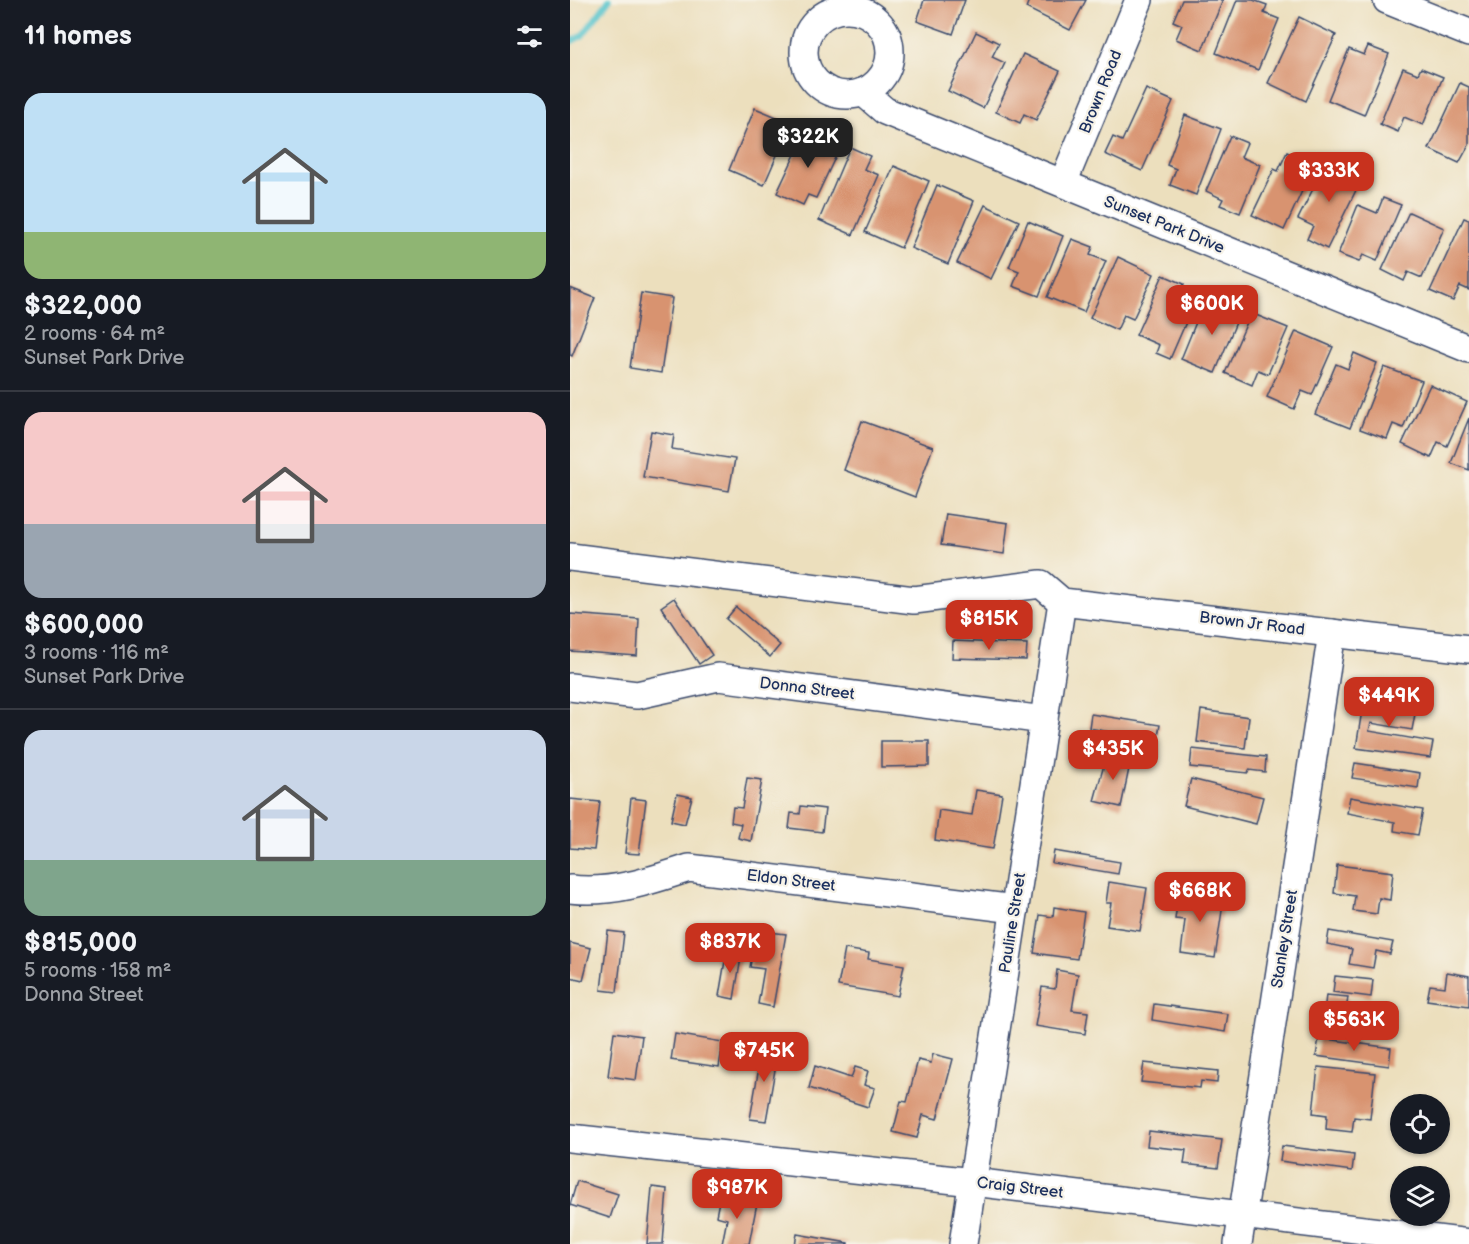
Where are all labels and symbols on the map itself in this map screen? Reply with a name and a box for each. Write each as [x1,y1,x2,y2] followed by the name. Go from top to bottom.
[1076,48,1126,136] street label: Brown Road
[766,118,850,169] pin: $322K
[1287,152,1371,203] pin: $333K
[1101,192,1228,258] street label: Sunset Park Drive
[1170,285,1254,336] pin: $600K
[947,600,1031,651] pin: $815K
[1198,608,1306,640] street label: Brown Jr Road
[758,674,856,704] street label: Donna Street
[1347,677,1431,728] pin: $449K
[1071,730,1155,781] pin: $435K
[746,866,837,896] street label: Eldon Street
[996,871,1030,974] street label: Pauline Street
[1158,872,1242,923] pin: $668K
[1268,888,1302,989] street label: Stanley Street
[688,923,772,974] pin: $837K
[1312,1001,1396,1052] pin: $563K
[722,1032,806,1083] pin: $745K
[695,1169,779,1220] pin: $987K
[976,1173,1064,1203] street label: Craig Street

